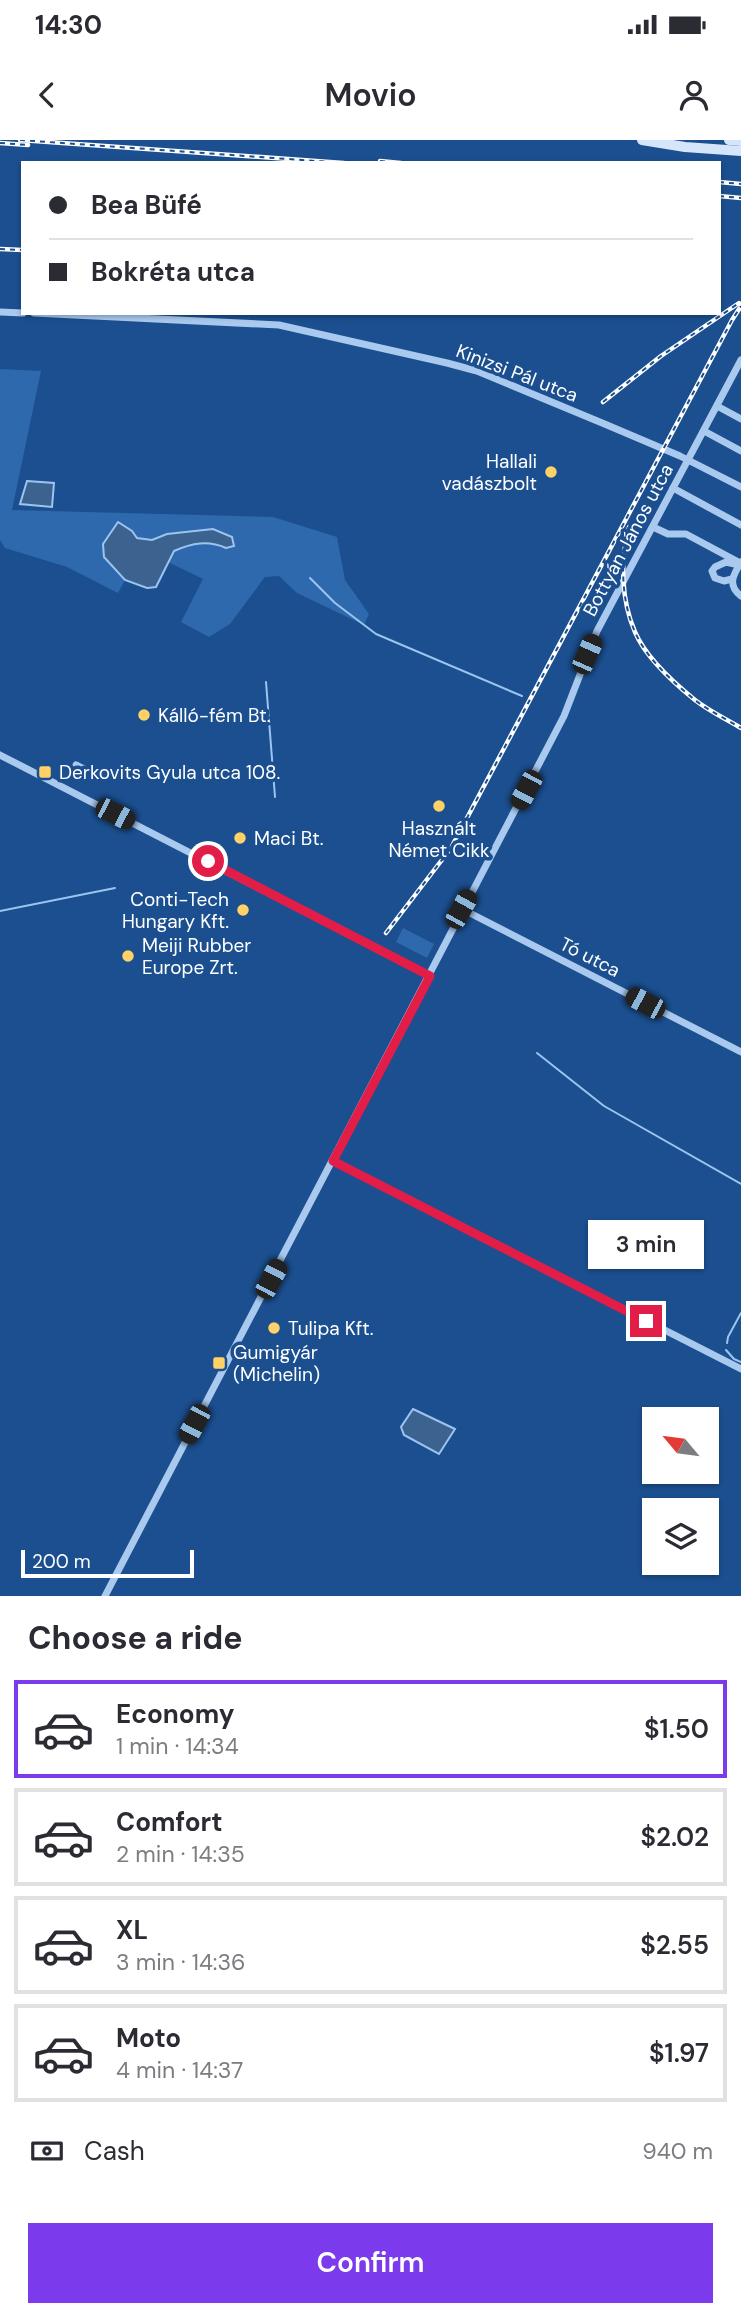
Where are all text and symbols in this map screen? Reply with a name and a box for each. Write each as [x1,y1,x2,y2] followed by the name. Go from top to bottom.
[35,8,102,42] text: 14:30
[324,74,417,116] text: Movio
[28,76,66,114] icon: back
[675,76,713,114] icon: person
[91,188,202,222] text: Bea Büfé
[91,255,255,289] text: Bokréta utca
[453,338,581,408] street label: Kinizsi Pál utca
[442,449,537,496] place label: Hallali vadászbolt
[577,459,679,621] street label: Bottyán János utca
[543,464,559,480] marker: Hallali vadászbolt
[569,631,606,677] car
[158,703,271,728] place label: Kálló-fém Bt.
[136,707,152,723] marker: Kálló-fém Bt.
[59,760,280,785] place label: Derkovits Gyula utca 108.
[37,764,53,780] marker: Derkovits Gyula utca 108.
[507,767,546,813] car
[92,795,139,833] car
[431,798,447,814] marker: Használt Német Cikk
[388,816,490,863] place label: Használt Német Cikk
[254,826,323,851] place label: Maci Bt.
[232,830,248,846] marker: Maci Bt.
[192,845,224,877] route start
[442,886,481,932] car
[122,887,229,934] place label: Conti-Tech Hungary Kft.
[235,902,251,918] marker: Conti-Tech Hungary Kft.
[556,931,624,983] street label: Tó utca
[142,933,251,980] place label: Meiji Rubber Europe Zrt.
[120,948,136,964] marker: Meiji Rubber Europe Zrt.
[622,984,669,1022] car
[588,1220,704,1268] callout: 3 min
[616,1229,676,1259] text: 3 min
[252,1256,291,1302] car
[630,1305,662,1337] route end
[288,1316,373,1341] place label: Tulipa Kft.
[266,1320,282,1336] marker: Tulipa Kft.
[233,1340,320,1387] place label: Gumigyár (Michelin)
[211,1355,227,1371] marker: Gumigyár (Michelin)
[175,1401,214,1447] car
[642,1407,719,1484] north arrow
[642,1407,719,1575] map controls
[642,1498,719,1575] button: layers
[21,1547,194,1579] scale bar
[32,1549,91,1574] text: 200 m
[28,1617,243,1659] text: Choose a ride
[116,1697,234,1731] text: Economy
[32,1698,95,1761] icon: car
[644,1712,709,1746] text: $1.50
[116,1731,239,1761] text: 1 min · 14:34
[116,1805,222,1839] text: Comfort
[32,1806,95,1869] icon: car
[640,1820,709,1854] text: $2.02
[116,1839,245,1869] text: 2 min · 14:35
[116,1913,148,1947] text: XL
[32,1914,95,1977] icon: car
[640,1928,709,1962] text: $2.55
[116,1947,246,1977] text: 3 min · 14:36
[116,2021,181,2055] text: Moto
[32,2022,95,2085] icon: car
[649,2036,709,2070] text: $1.97
[116,2055,243,2085] text: 4 min · 14:37
[28,2132,66,2170] icon: cash
[84,2134,145,2168] text: Cash
[642,2136,713,2166] text: 940 m
[28,2223,713,2303] button: Confirm

